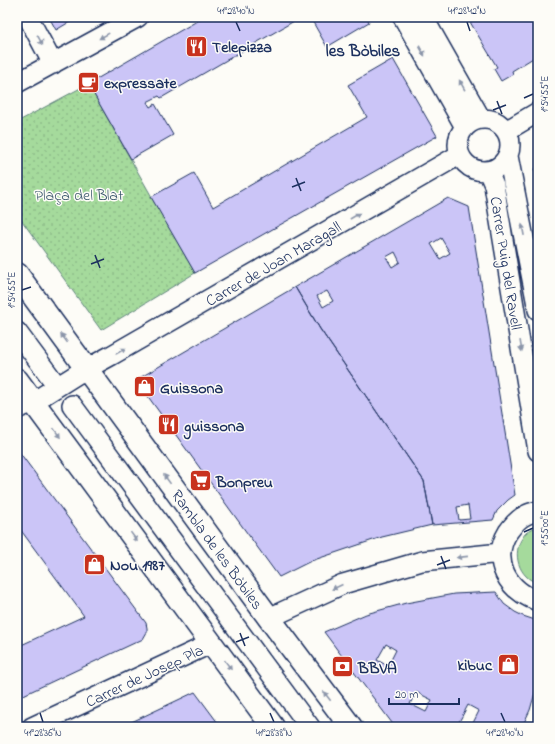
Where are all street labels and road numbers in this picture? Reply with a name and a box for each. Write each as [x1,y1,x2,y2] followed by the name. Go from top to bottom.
[483,195,527,332] street label: Carrer Puig del Ravell
[202,216,347,313] street label: Carrer de Joan Maragall
[165,485,268,615] street label: Rambla de les Bòbiles
[82,639,208,715] street label: Carrer de Josep Pla

